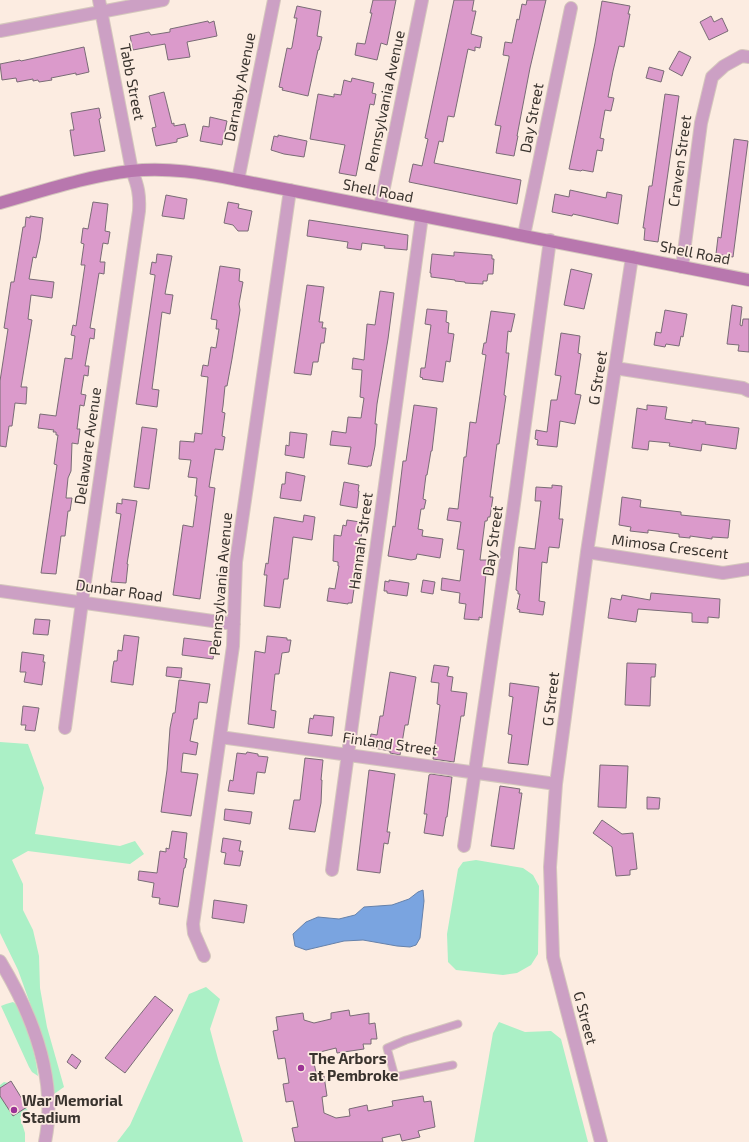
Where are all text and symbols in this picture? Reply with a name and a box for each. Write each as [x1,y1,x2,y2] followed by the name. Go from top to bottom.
[360,29,408,173] street label: Pennsylvania Avenue
[220,31,258,143] street label: Darnaby Avenue
[117,42,149,122] street label: Tabb Street
[515,81,547,154] street label: Day Street
[664,114,694,208] street label: Craven Street
[341,174,415,206] street label: Shell Road
[658,236,732,268] street label: Shell Road
[584,349,610,406] street label: G Street
[70,386,104,506] street label: Delaware Avenue
[344,491,376,590] street label: Hannah Street
[478,504,506,577] street label: Day Street
[205,511,235,656] street label: Pennsylvania Avenue
[611,530,730,562] street label: Mimosa Crescent
[75,575,164,605] street label: Dunbar Road
[538,670,562,727] street label: G Street
[342,727,439,759] street label: Finland Street
[570,989,602,1047] street label: G Street
[309,1049,398,1084] place label: The Arbors at Pembroke
[296,1063,306,1073] marker: The Arbors at Pembroke
[22,1091,123,1126] place label: War Memorial Stadium
[9,1105,19,1115] marker: War Memorial Stadium

